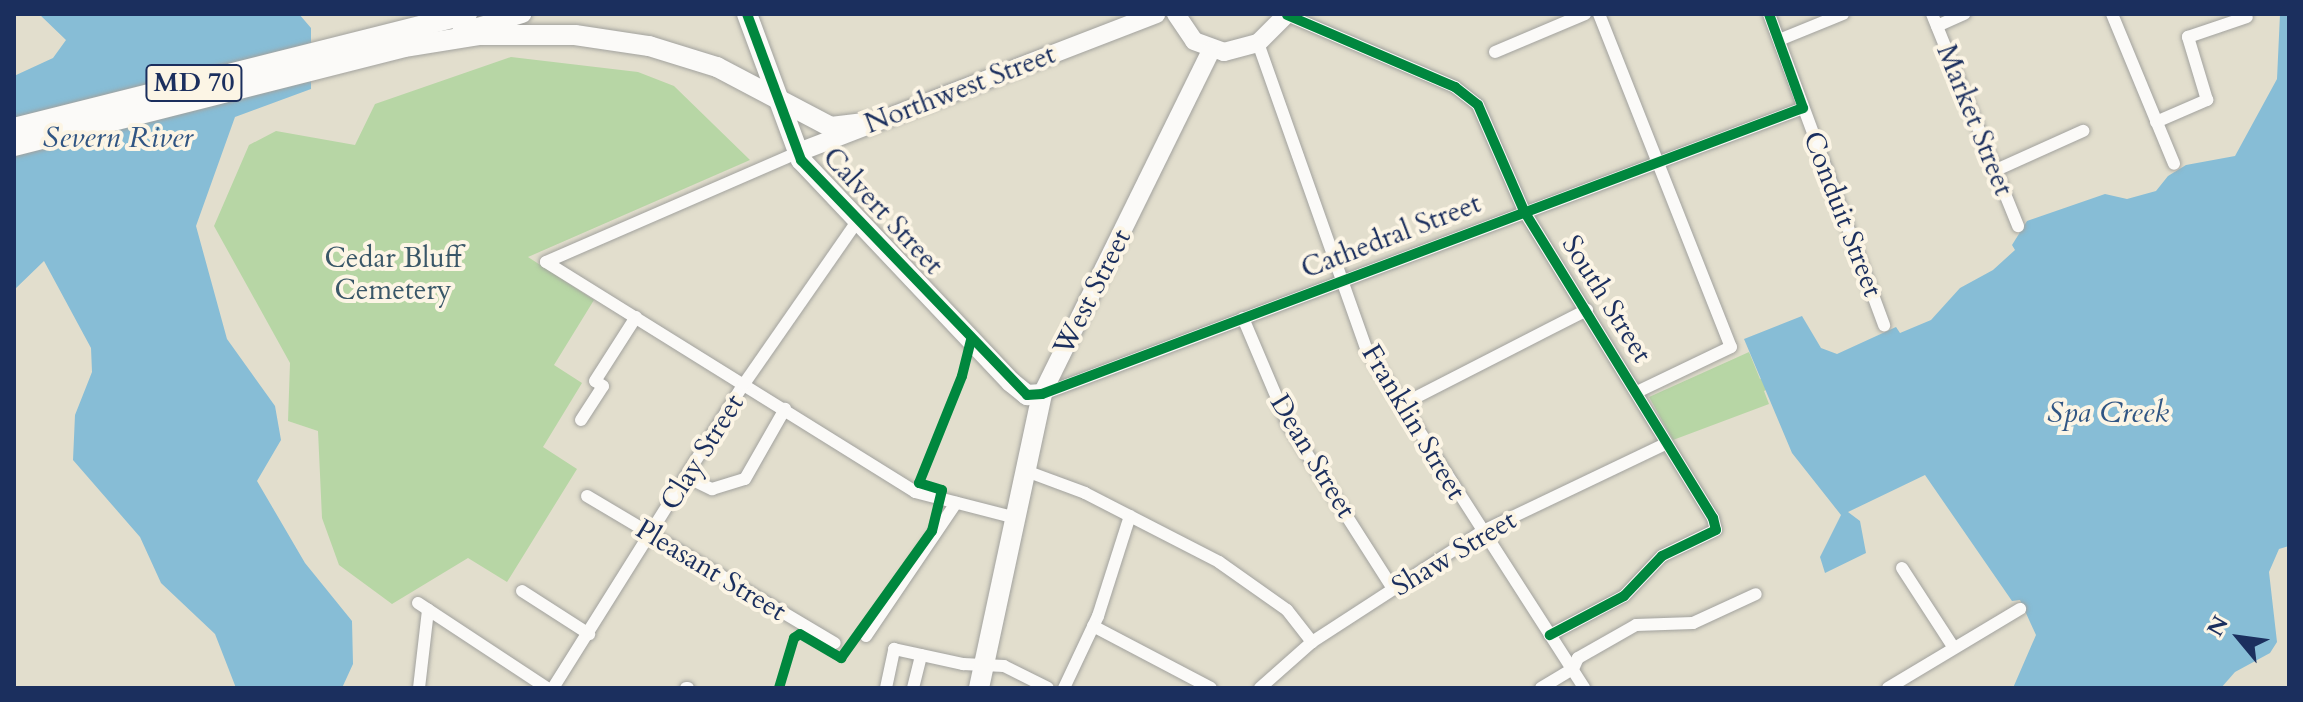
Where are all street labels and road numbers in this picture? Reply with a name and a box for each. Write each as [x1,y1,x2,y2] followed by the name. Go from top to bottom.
[860,37,1060,141] street label: Northwest Street
[1929,39,2021,201] street label: Market Street
[144,61,244,105] road number: MD 70
[1796,127,1890,301] street label: Conduit Street
[816,141,950,281] street label: Calvert Street
[1296,186,1486,286] street label: Cathedral Street
[1046,223,1138,361] street label: West Street
[1555,229,1659,369] street label: South Street
[1355,338,1473,506] street label: Franklin Street
[653,388,751,516] street label: Clay Street
[1263,388,1363,524] street label: Dean Street
[1386,503,1522,603] street label: Shaw Street
[630,512,792,628] street label: Pleasant Street

